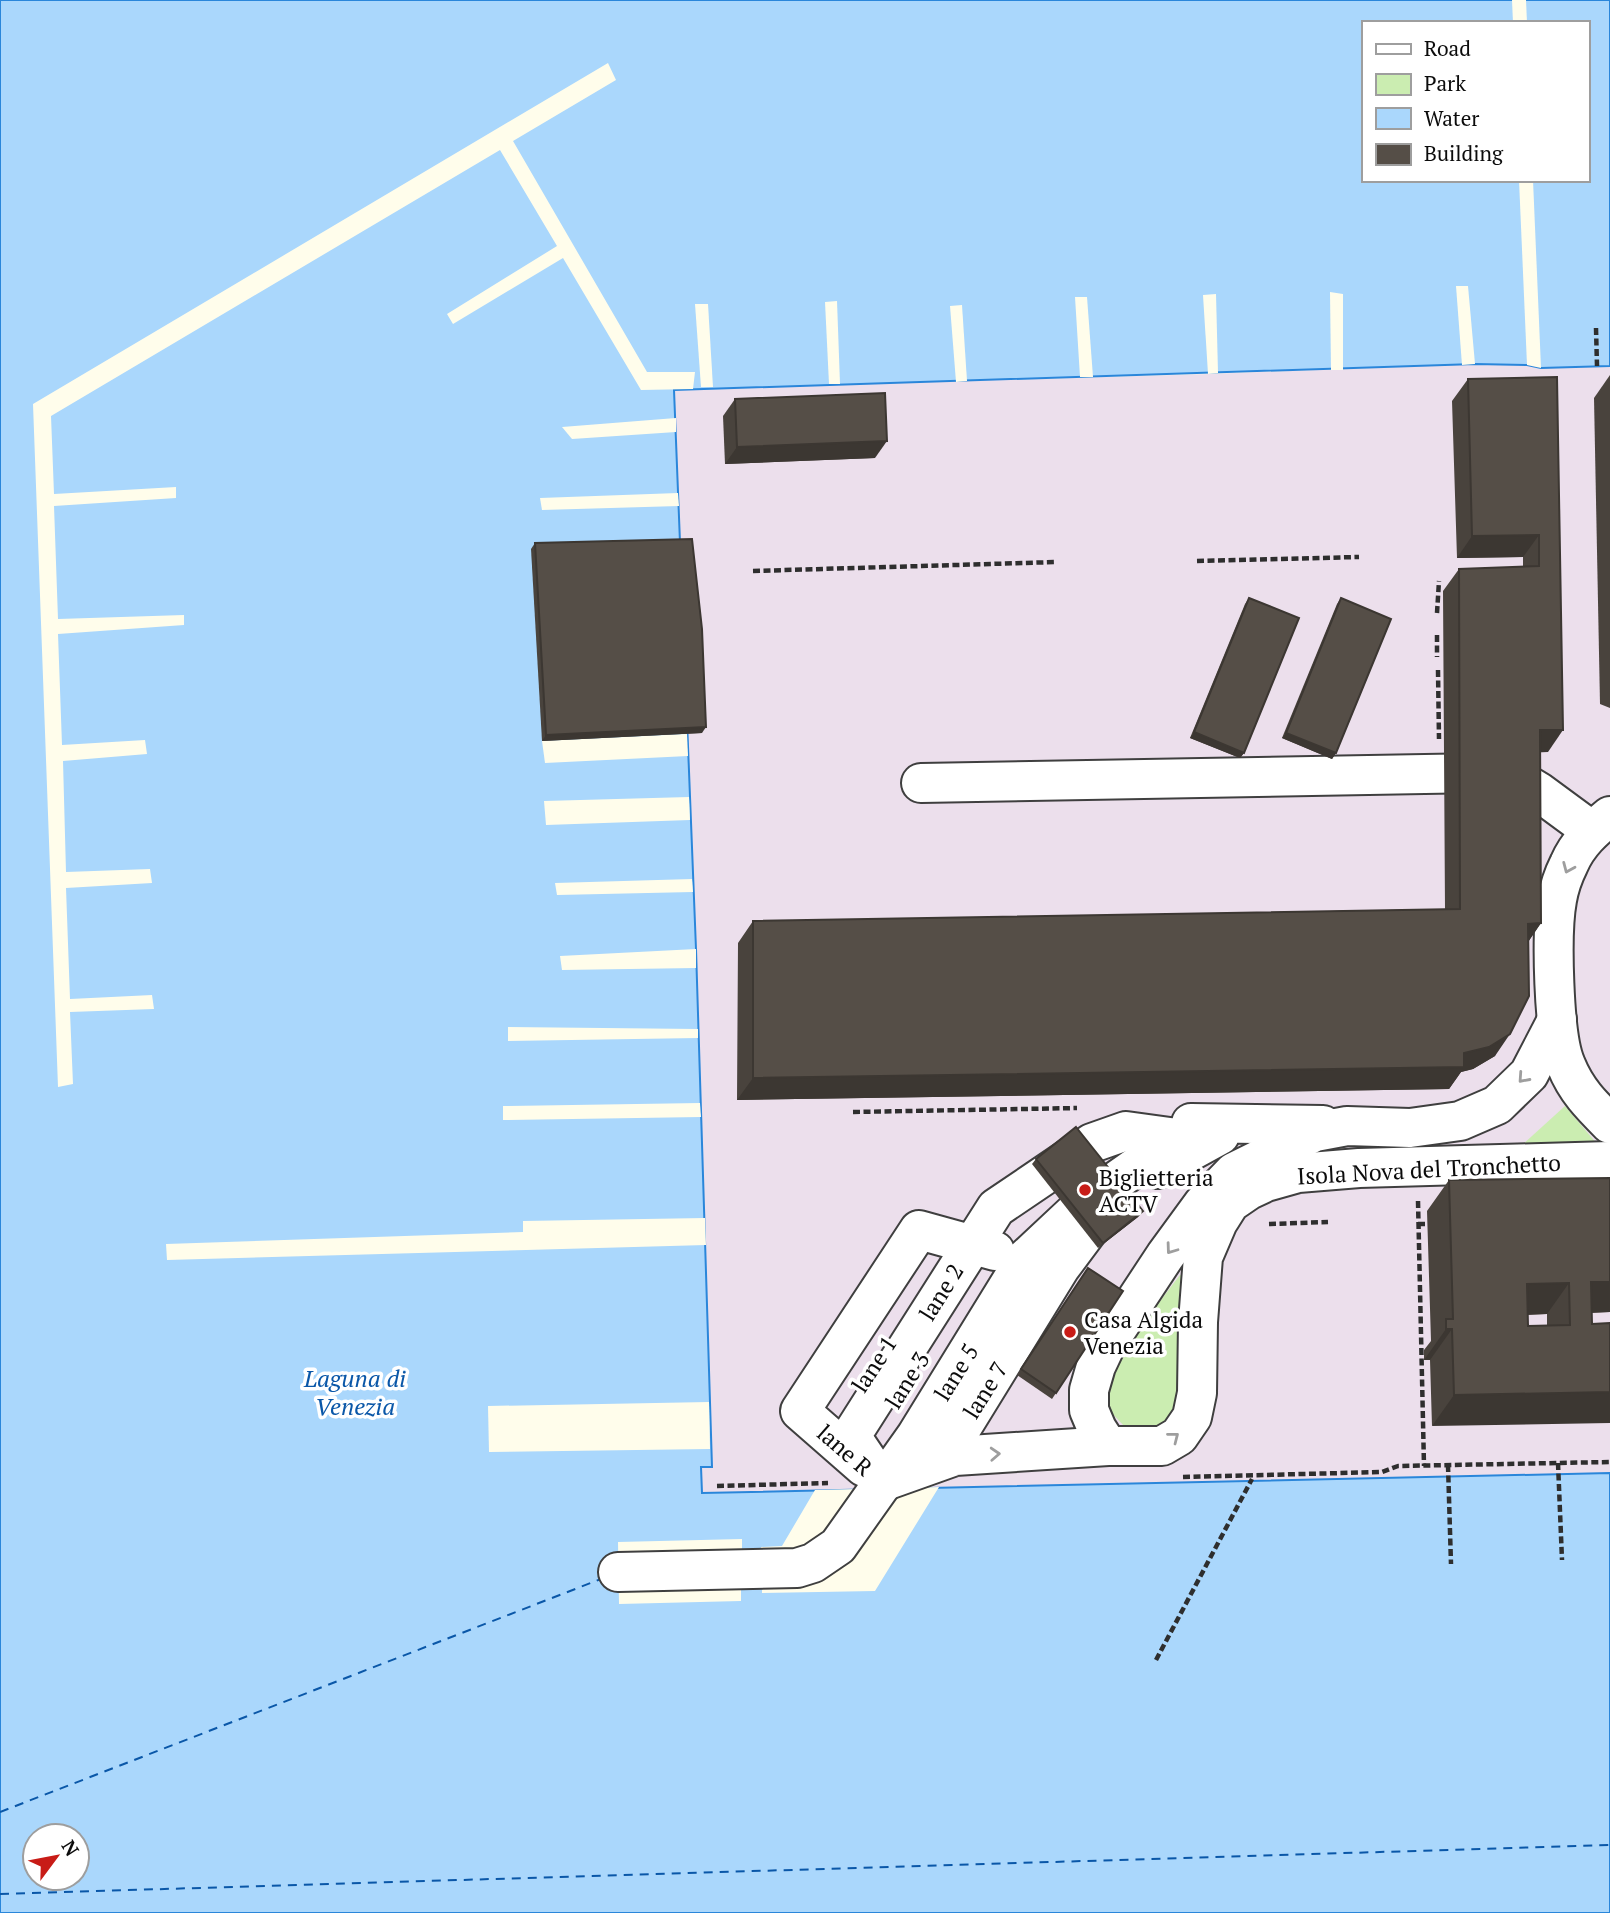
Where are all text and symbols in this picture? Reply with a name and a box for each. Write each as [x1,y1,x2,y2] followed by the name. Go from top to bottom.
[1362,21,1589,182] legend
[1424,34,1471,62] text: Road
[1424,69,1466,97] text: Park
[1424,104,1479,132] text: Water
[1424,139,1504,167] text: Building
[1562,861,1576,873] one-way arrow
[1519,1070,1531,1083] one-way arrow
[1296,1147,1562,1191] street label: Isola Nova del Tronchetto
[1099,1162,1214,1219] place label: Biglietteria ACTV
[1077,1182,1093,1198] marker: Biglietteria ACTV
[1166,1241,1179,1254] one-way arrow
[912,1258,970,1326] street label: lane 2
[1084,1304,1204,1361] place label: Casa Algida Venezia
[1062,1324,1078,1340] marker: Casa Algida Venezia
[844,1330,904,1398] street label: lane 1
[927,1338,985,1406] street label: lane 5
[878,1346,936,1414] street label: lane 3
[956,1356,1014,1424] street label: lane 7
[303,1362,406,1422] water label: Laguna di Venezia
[811,1417,880,1483] street label: lane R
[1166,1433,1178,1446] one-way arrow
[989,1446,1000,1461] one-way arrow
[21,1822,91,1892] north arrow
[56,1835,86,1861] text: N

